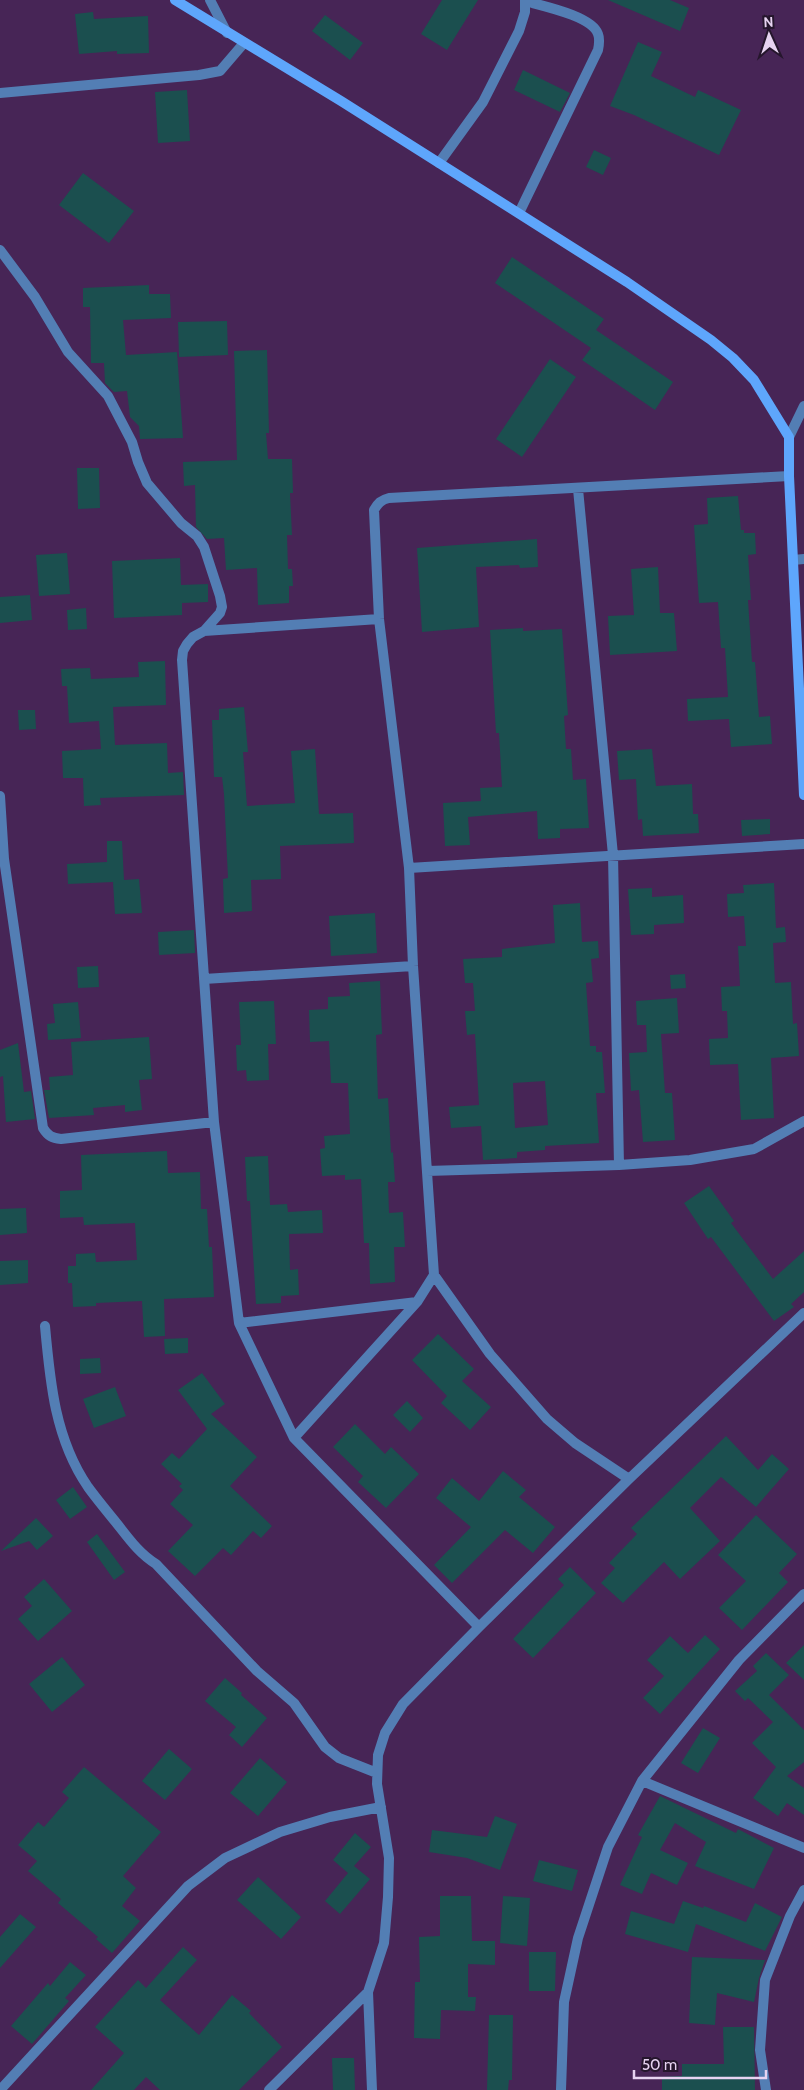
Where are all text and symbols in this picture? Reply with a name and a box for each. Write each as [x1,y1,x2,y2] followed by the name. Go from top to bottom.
[744,10,794,60] north arrow
[763,13,774,31] text: N
[634,2048,766,2080] scale bar
[642,2056,677,2074] text: 50 m

